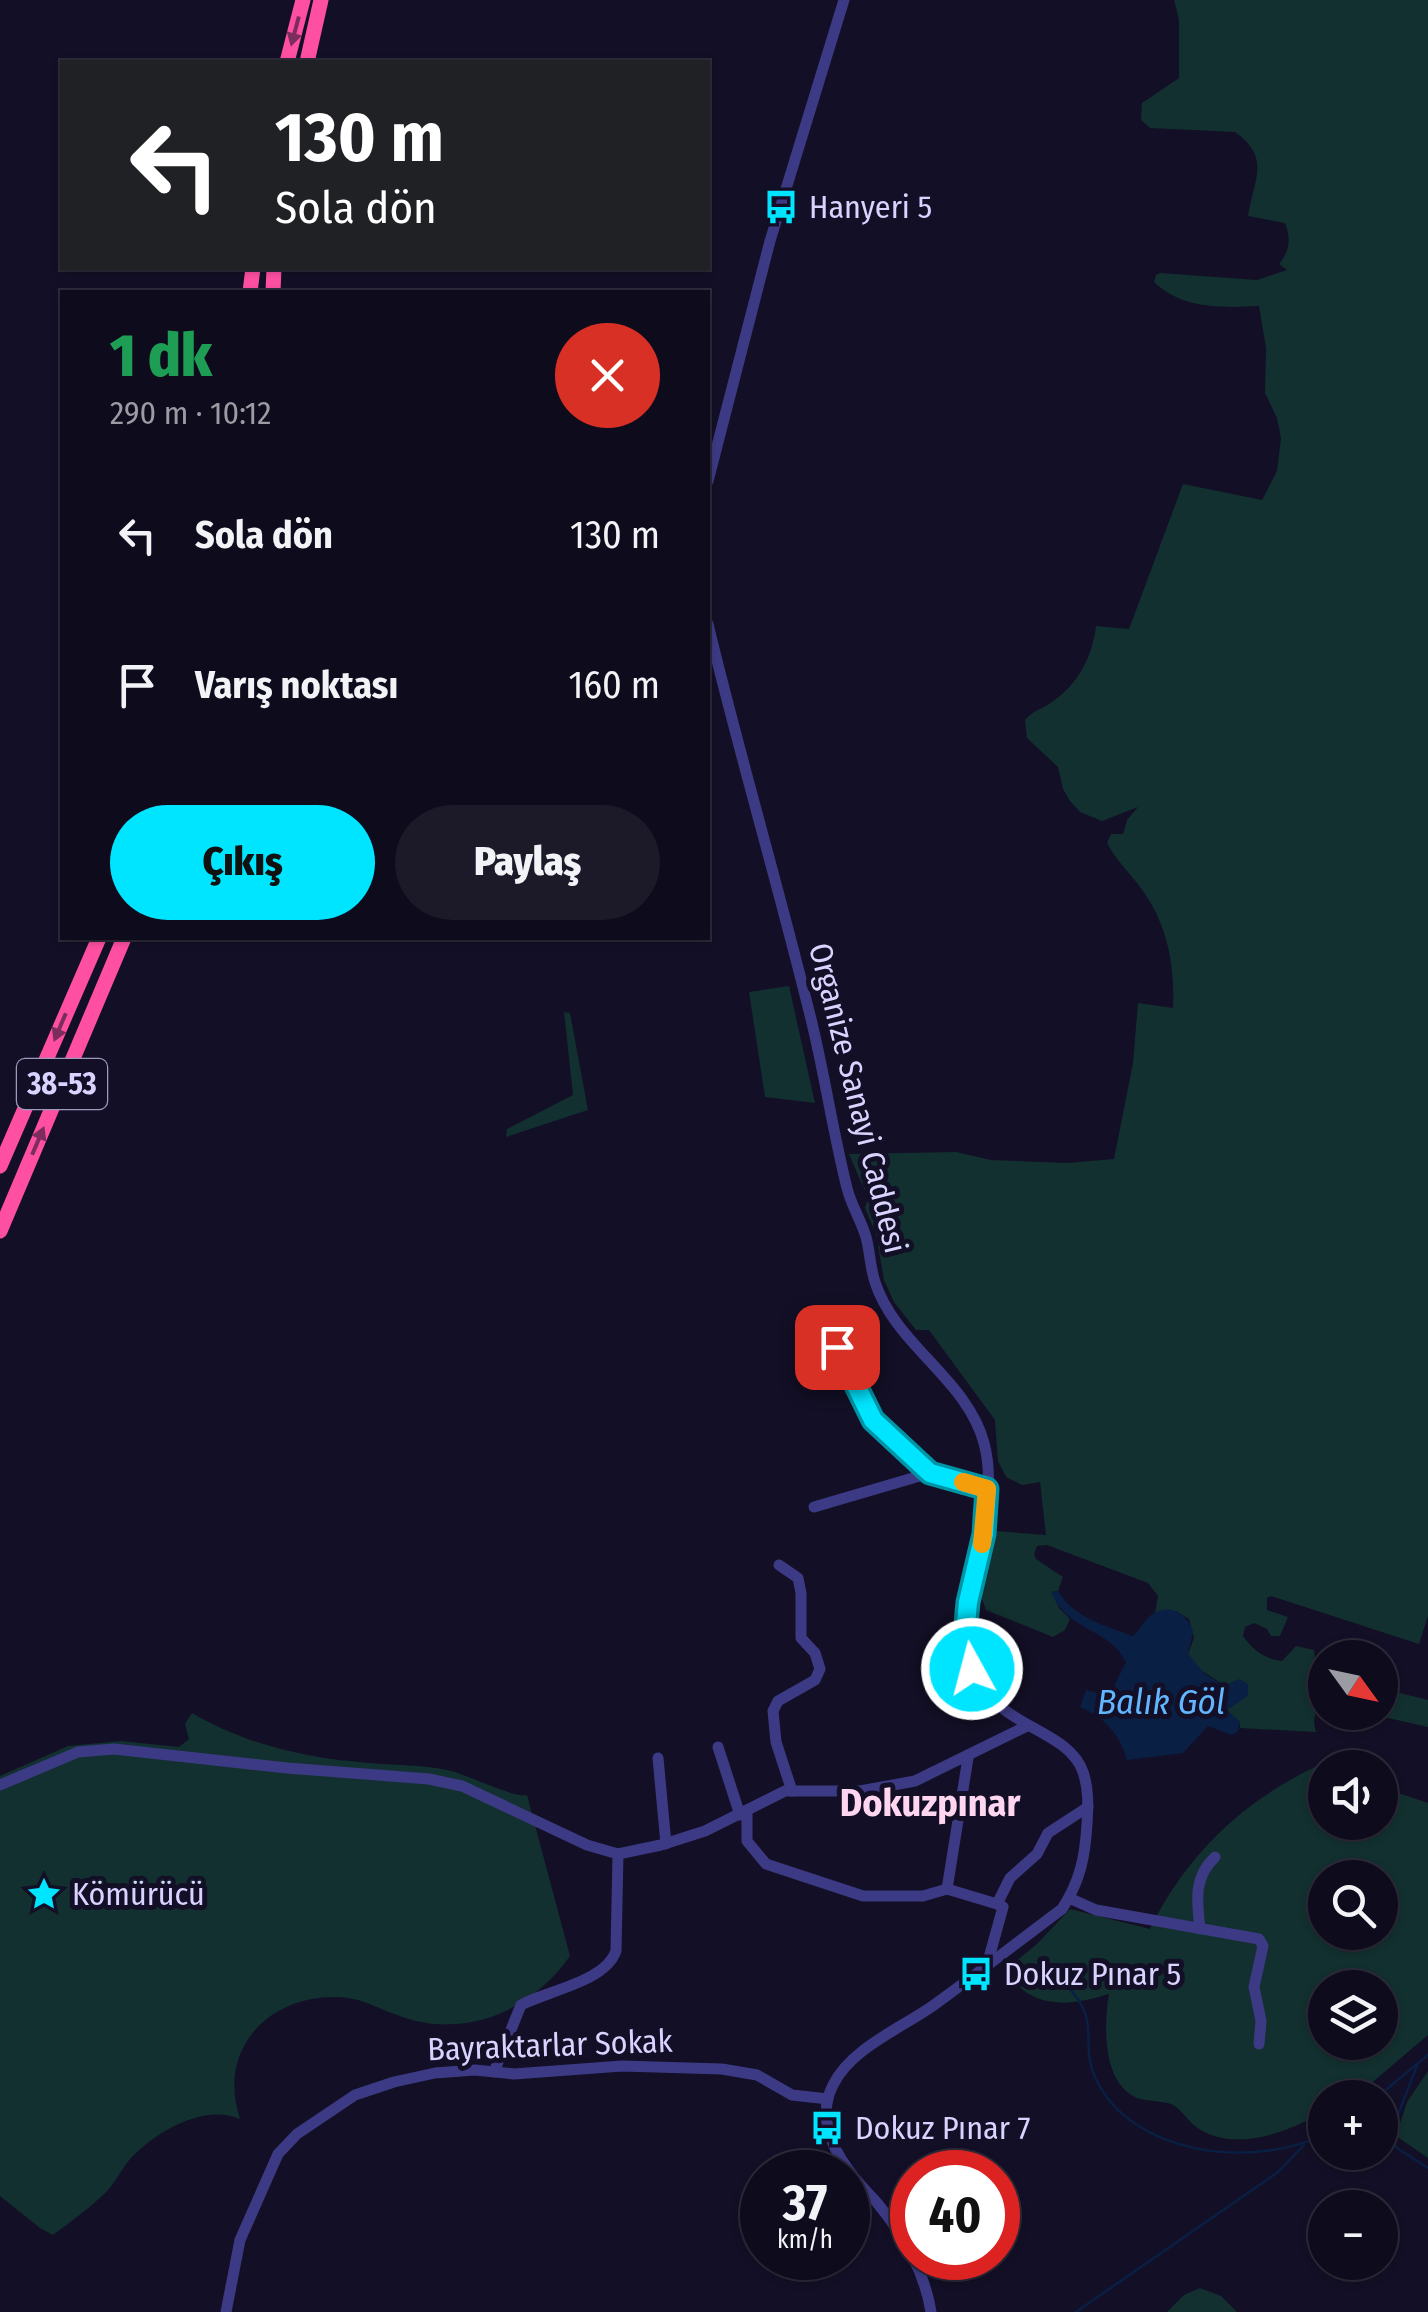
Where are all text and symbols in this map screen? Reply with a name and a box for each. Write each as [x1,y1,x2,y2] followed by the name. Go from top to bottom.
[286,16,302,47] one-way arrow
[275,96,444,180] text: 130 m
[110,100,240,230] icon: left
[275,181,437,235] text: Sola dön
[762,188,800,226] bus stop icon: Hanyeri 5
[809,188,932,226] place label: Hanyeri 5
[110,320,212,392] text: 1 dk
[555,323,660,428] button: close
[110,394,271,432] text: 290 m · 10:12
[110,508,165,563] icon: left
[195,512,333,558] text: Sola dön
[570,512,660,558] text: 130 m
[110,658,165,713] icon: arrive
[195,662,398,708] text: Varış noktası
[568,662,660,708] text: 160 m
[110,805,375,920] button: Çıkış
[395,805,660,920] button: Paylaş
[801,939,915,1257] street label: Organize Sanayi Caddesi
[52,1012,68,1042] one-way arrow
[17,1059,107,1109] road number: 38-53
[30,1126,46,1156] one-way arrow
[795,1305,880,1390] pin
[810,1320,865,1375] icon: arrive
[920,1617,1024,1721] position arrow
[1308,1640,1398,1730] north arrow
[1308,1640,1398,2280] map controls
[1097,1681,1225,1723] water label: Balık Göl
[1308,1750,1398,1840] button: sound
[840,1780,1021,1826] district label: Dokuzpınar
[1308,1860,1398,1950] button: search
[25,1875,63,1913] place icon: Kömürücü
[72,1875,205,1913] place label: Kömürücü
[957,1955,995,1993] bus stop icon: Dokuz Pınar 5
[1004,1955,1181,1993] place label: Dokuz Pınar 5
[1308,1970,1398,2060] button: layers
[427,2022,673,2068] street label: Bayraktarlar Sokak
[1308,2080,1398,2170] button: +
[808,2109,846,2147] bus stop icon: Dokuz Pınar 7
[855,2109,1030,2147] place label: Dokuz Pınar 7
[890,2150,1020,2280] speed limit sign: 40
[783,2173,827,2233] text: 37
[1308,2190,1398,2280] button: −
[777,2225,833,2255] text: km/h

